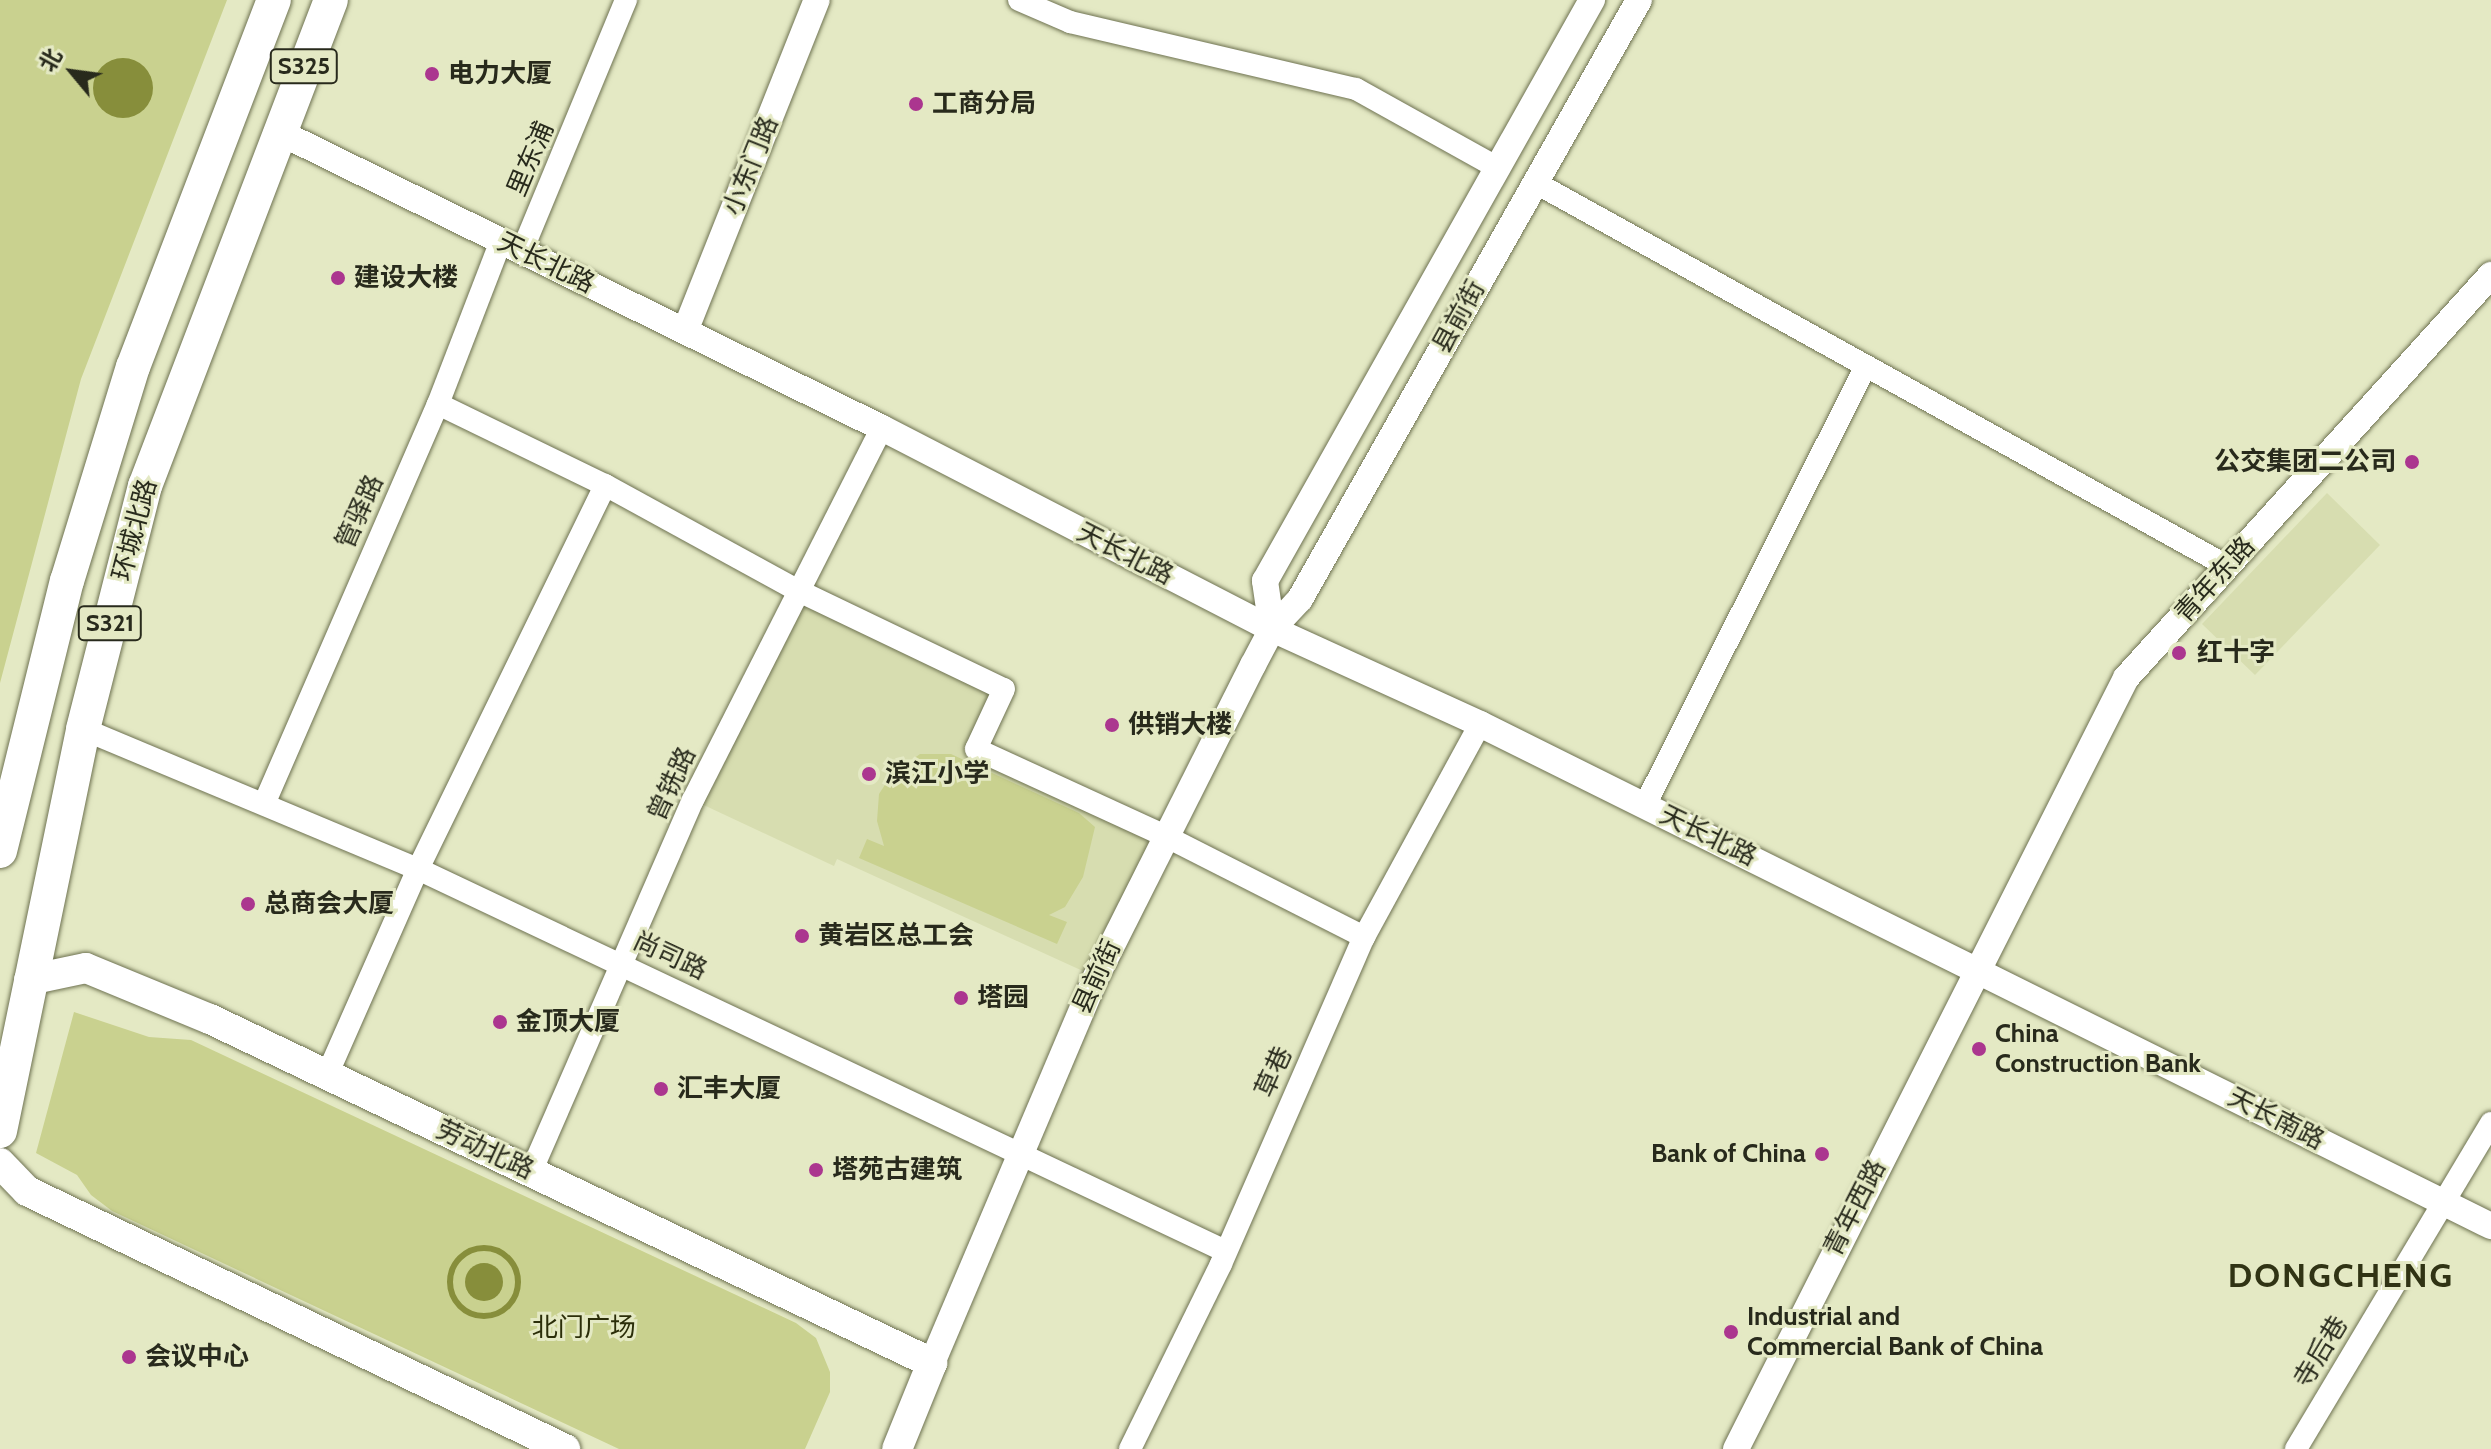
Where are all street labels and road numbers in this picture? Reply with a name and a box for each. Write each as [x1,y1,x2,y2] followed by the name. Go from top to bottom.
[268,46,340,86] road number: S325
[717,112,785,220] street label: 小东门路
[501,117,561,201] street label: 里东浦
[492,226,600,300] street label: 天长北路
[1426,275,1492,359] street label: 县前街
[330,470,390,554] street label: 管驿路
[106,476,164,584] street label: 环城北路
[1072,516,1178,592] street label: 天长北路
[2169,531,2261,629] street label: 青年东路
[76,603,144,643] road number: S321
[641,742,703,826] street label: 曾铣路
[1654,799,1762,873] street label: 天长北路
[628,925,712,987] street label: 尚司路
[1066,935,1128,1019] street label: 县前街
[1249,1042,1299,1102] street label: 草巷
[2223,1081,2329,1157] street label: 天长南路
[431,1114,539,1186] street label: 劳动北路
[1817,1155,1893,1261] street label: 青年西路
[2288,1311,2354,1393] street label: 寺后巷

